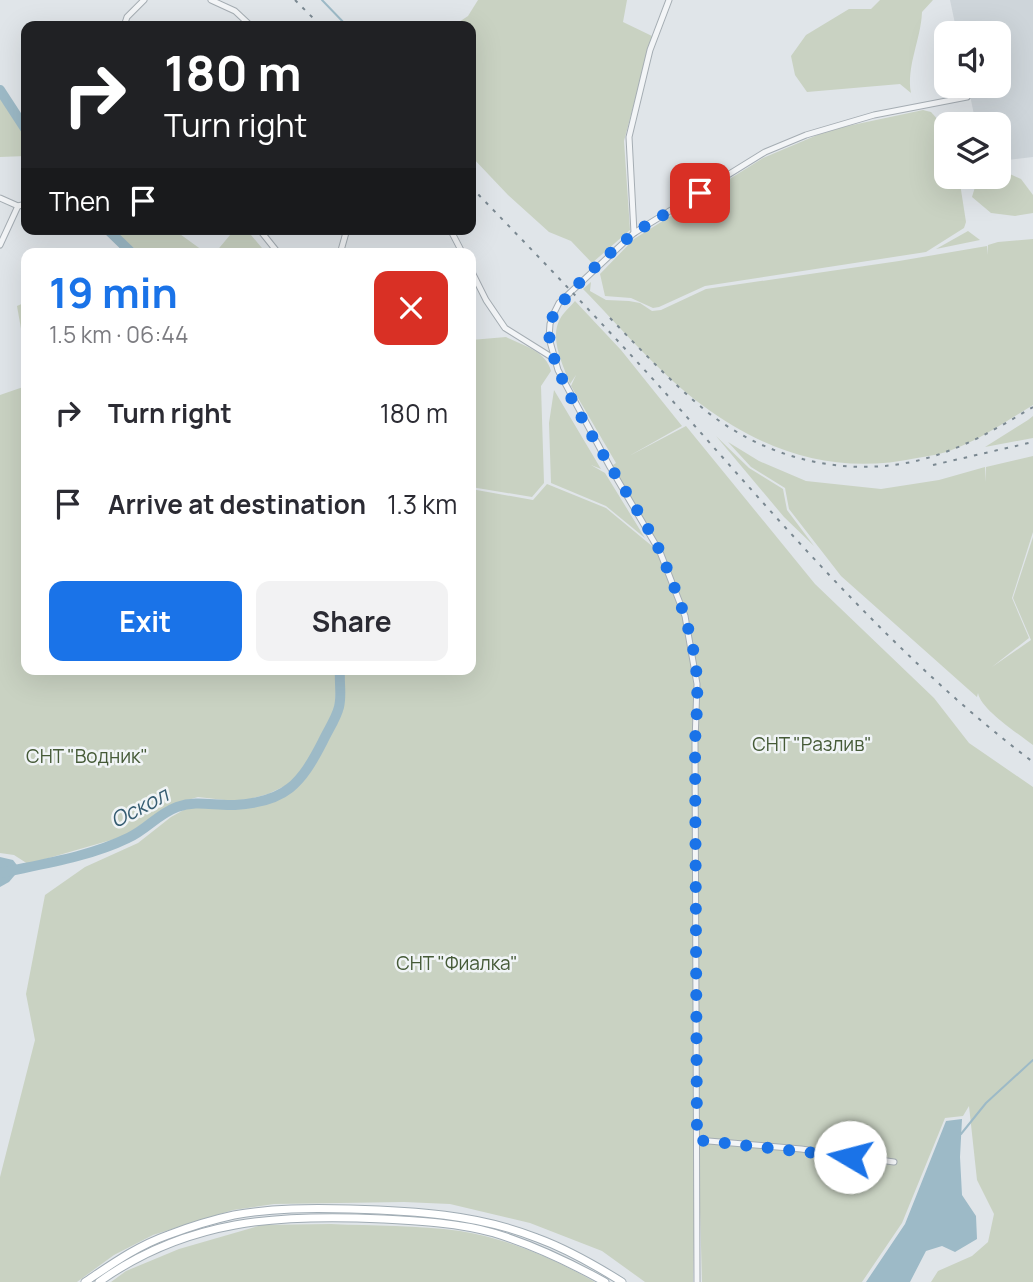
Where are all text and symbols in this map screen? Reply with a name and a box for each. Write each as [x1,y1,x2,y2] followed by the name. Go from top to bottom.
[934,21,1011,189] map controls
[934,21,1011,98] button: sound
[164,39,302,106] text: 180 m
[49,49,140,140] icon: right
[164,103,307,147] text: Turn right
[934,112,1011,189] button: layers
[670,163,730,223] pin
[681,174,719,212] icon: arrive
[124,182,162,220] icon: arrive
[49,183,110,219] text: Then
[49,263,178,321] text: 19 min
[374,271,448,345] button: close
[49,318,189,350] text: 1.5 km · 06:44
[49,394,87,432] icon: right
[108,395,232,431] text: Turn right
[380,395,448,431] text: 180 m
[49,485,87,523] icon: arrive
[108,486,366,522] text: Arrive at destination
[387,486,457,522] text: 1.3 km
[49,581,242,661] button: Exit
[256,581,448,661] button: Share
[752,731,872,757] park label: СНТ "Разлив"
[26,743,148,769] park label: СНТ "Водник"
[105,779,174,834] water label: Оскол
[396,950,518,976] park label: СНТ "Фиалка"
[813,1120,887,1194] position arrow

